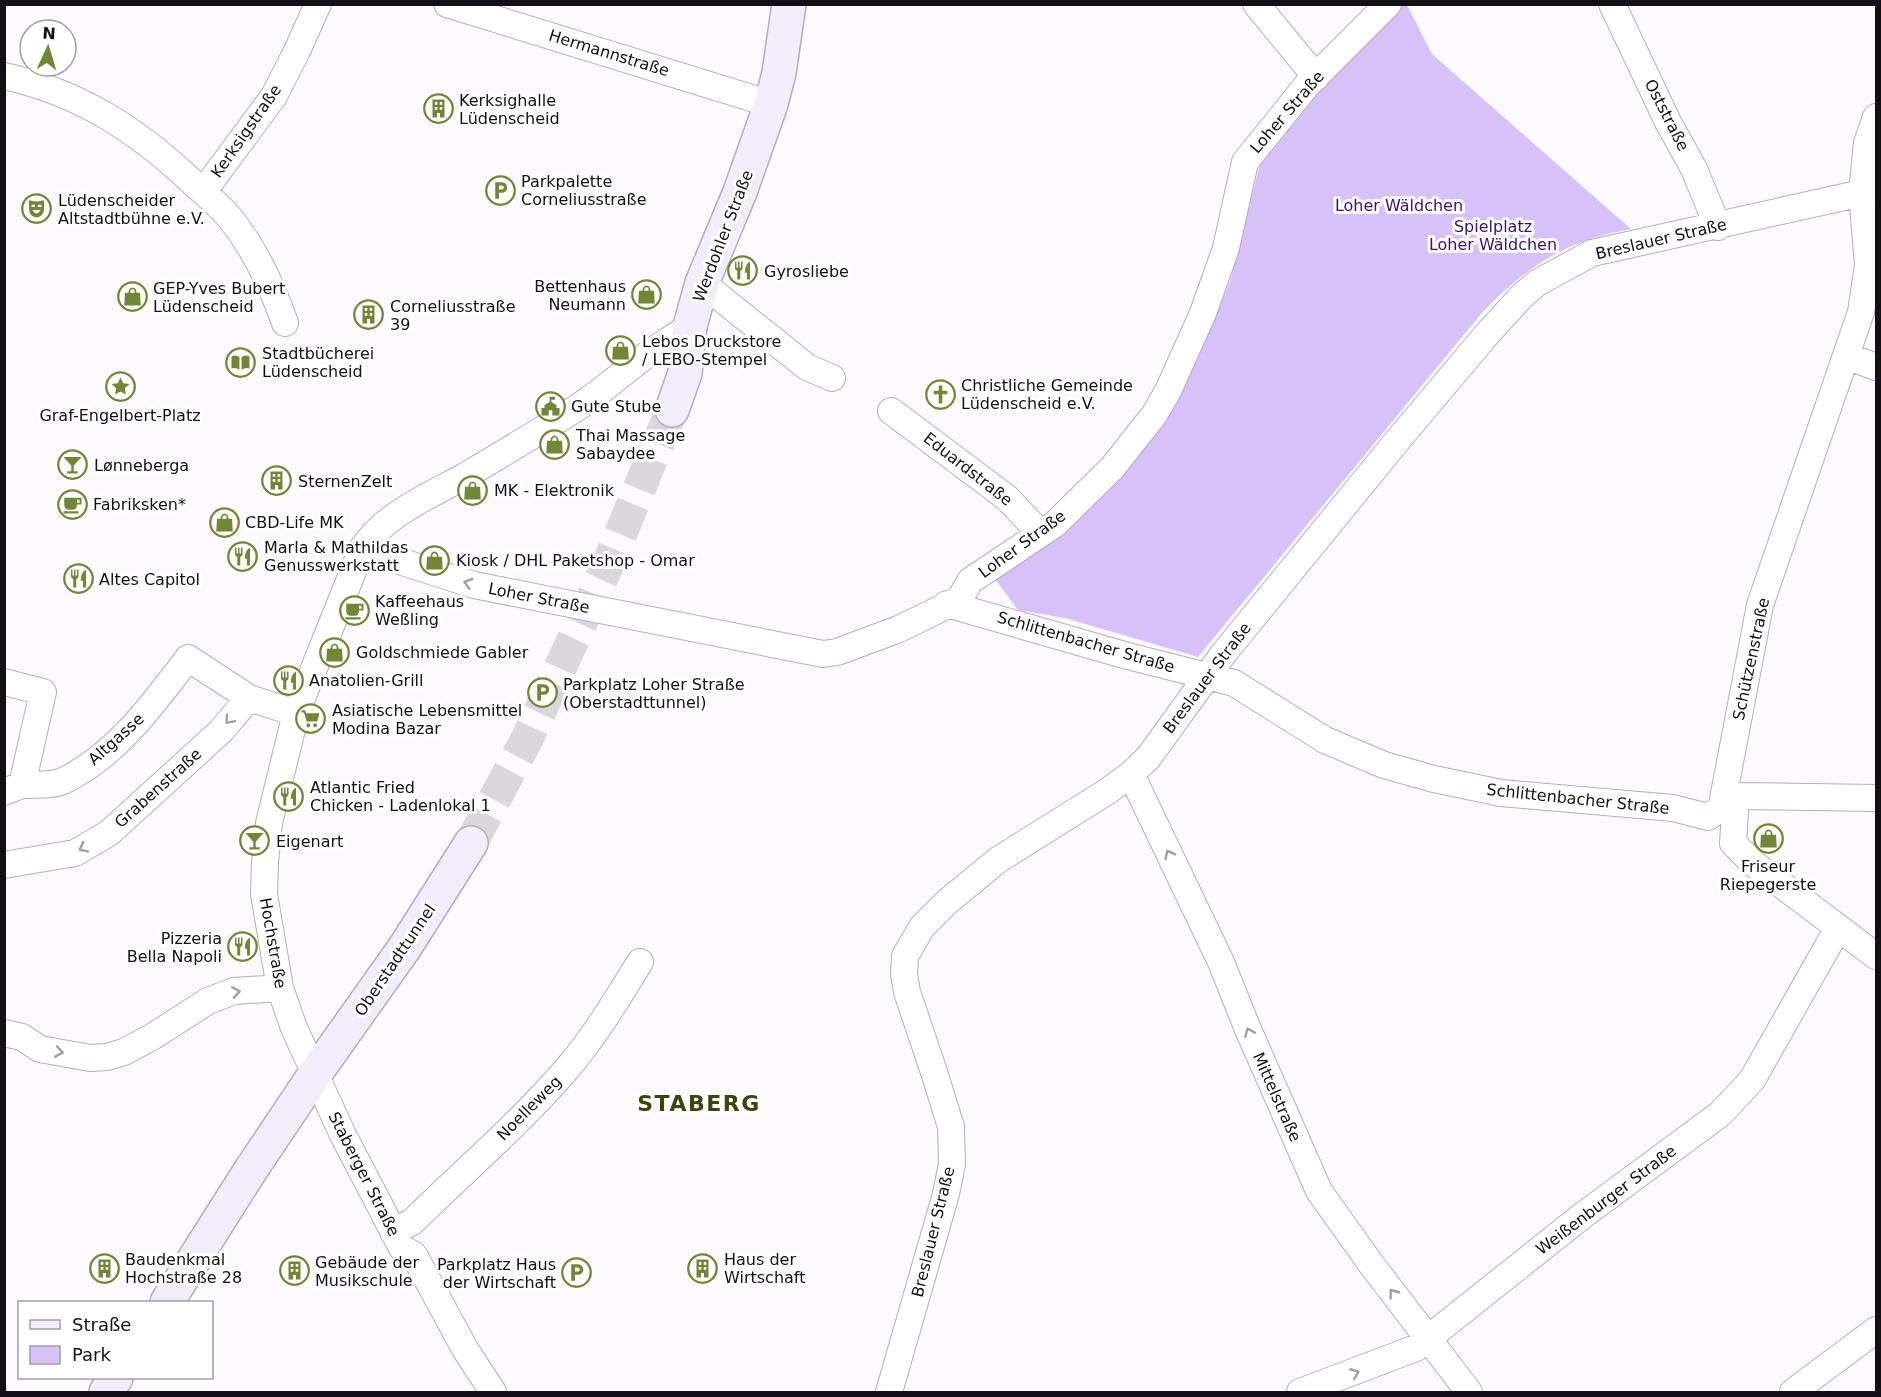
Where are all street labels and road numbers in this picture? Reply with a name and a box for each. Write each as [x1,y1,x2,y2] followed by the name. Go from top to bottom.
[547,26,671,80] street label: Hermannstraße
[1246,67,1328,157] street label: Loher Straße
[1641,76,1693,154] street label: Oststraße
[207,81,285,181] street label: Kerksigstraße
[689,167,757,305] street label: Werdohler Straße
[1594,215,1728,263] street label: Breslauer Straße
[920,428,1016,510] street label: Eduardstraße
[975,506,1069,582] street label: Loher Straße
[487,579,591,617] street label: Loher Straße
[1729,596,1773,722] street label: Schützenstraße
[995,608,1177,676] street label: Schlittenbacher Straße
[1159,619,1255,737] street label: Breslauer Straße
[84,709,148,769] street label: Altgasse
[111,744,205,832] street label: Grabenstraße
[1486,780,1670,818] street label: Schlittenbacher Straße
[256,896,290,990] street label: Hochstraße
[350,900,440,1020] street label: Oberstadttunnel
[1249,1049,1305,1145] street label: Mittelstraße
[493,1072,565,1144] street label: Noelleweg
[324,1109,404,1239] street label: Staberger Straße
[1532,1141,1680,1259] street label: Weißenburger Straße
[908,1165,958,1299] street label: Breslauer Straße

